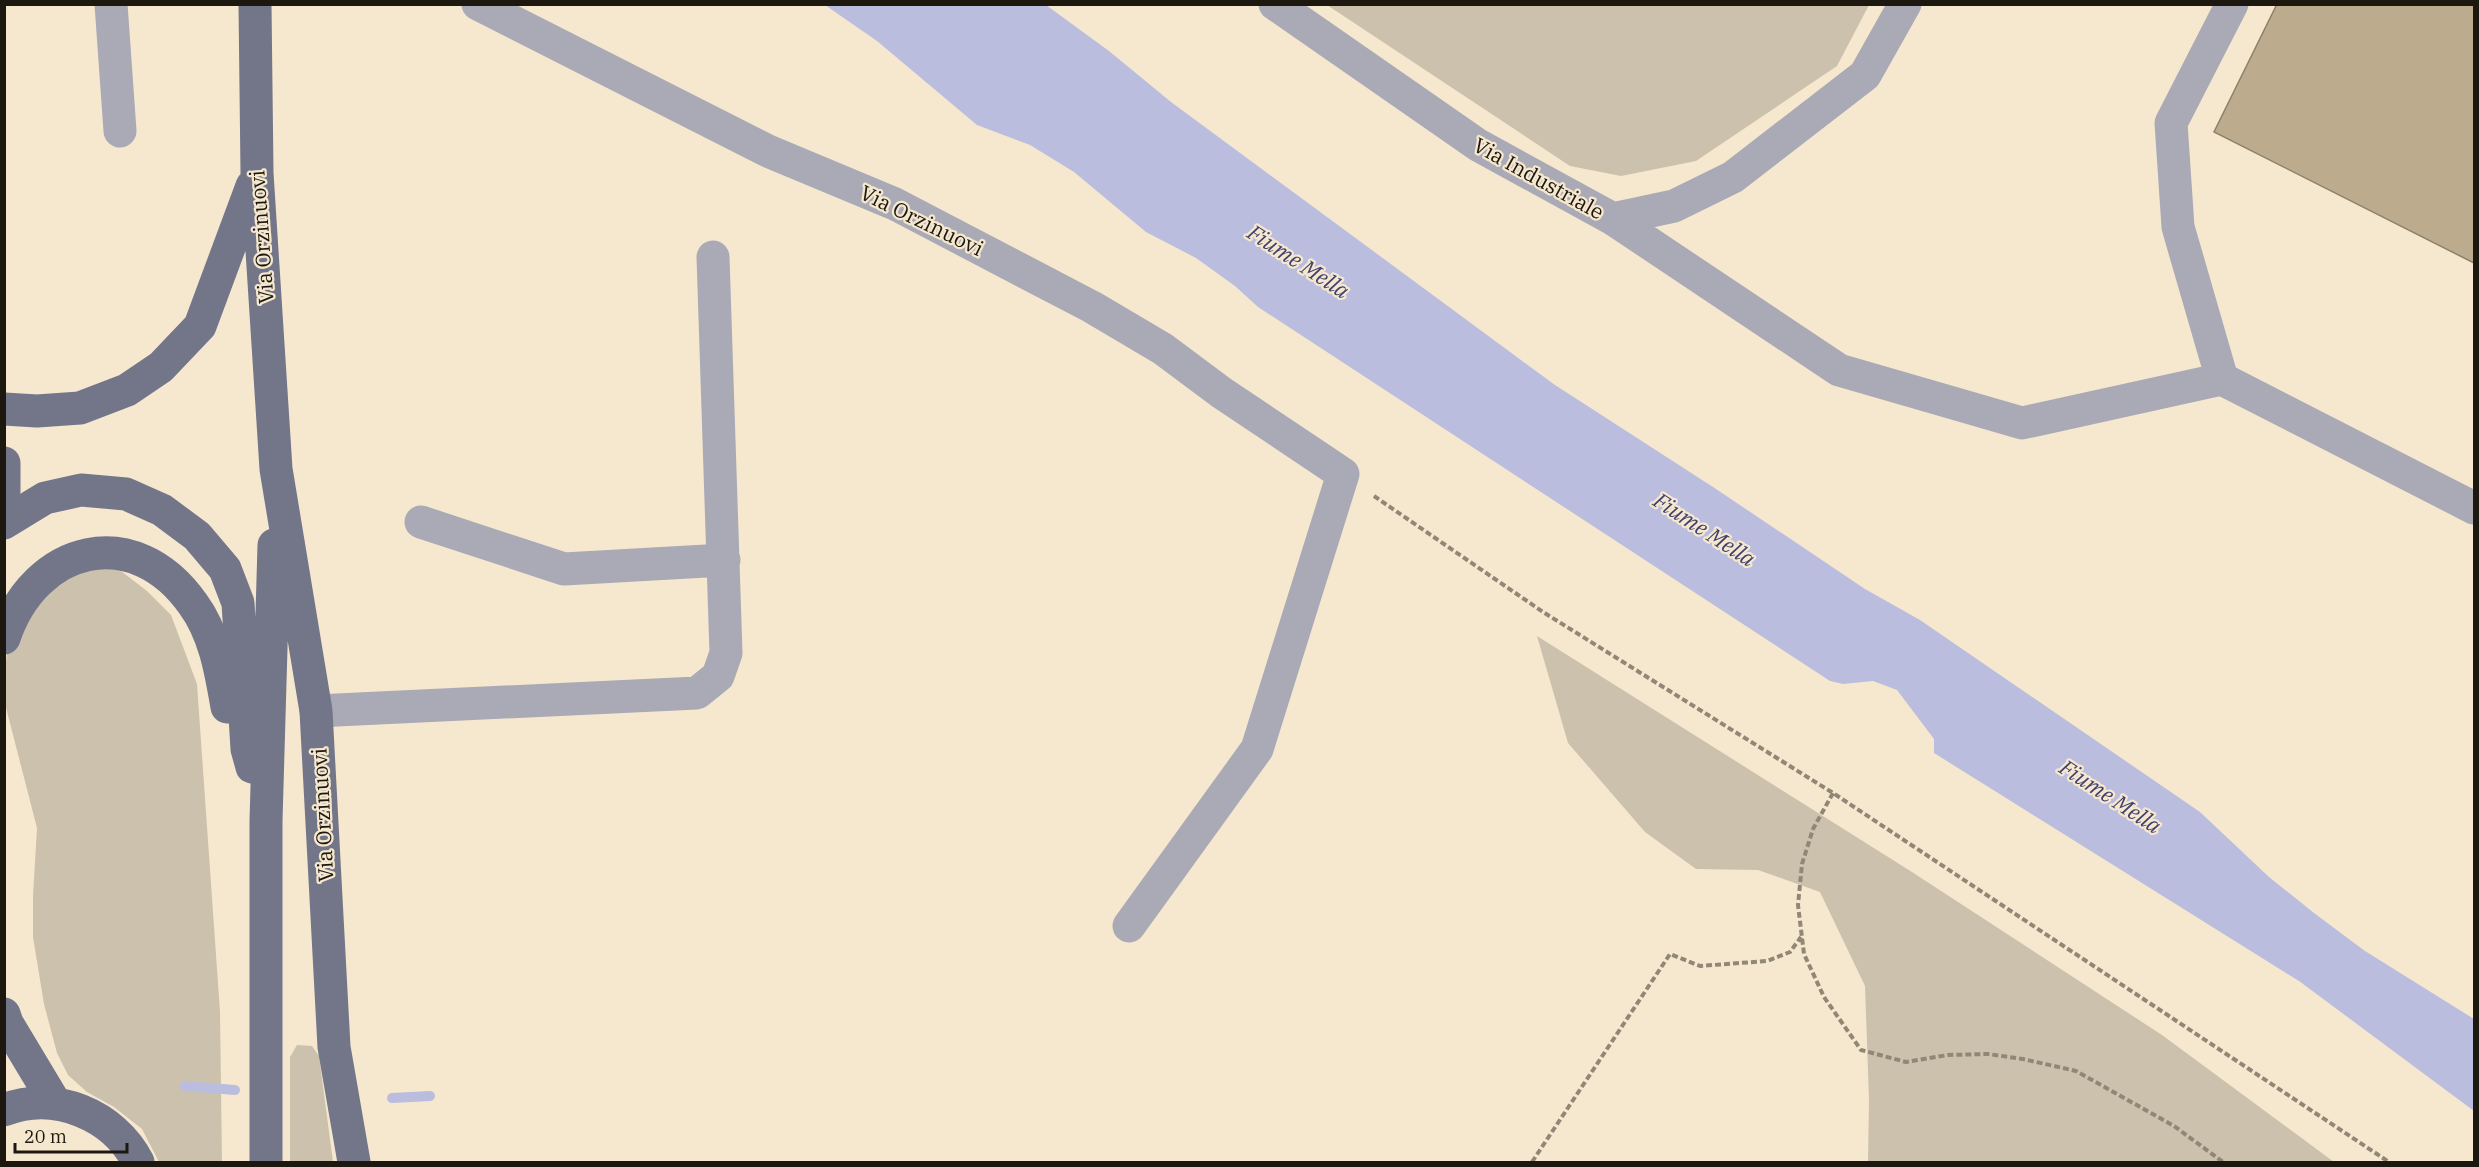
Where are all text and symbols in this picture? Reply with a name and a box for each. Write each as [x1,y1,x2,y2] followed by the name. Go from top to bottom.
[1469,131,1609,225] street label: Via Industriale
[242,169,280,305] street label: Via Orzinuovi
[856,178,988,262] street label: Via Orzinuovi
[1242,217,1355,305] water label: Fiume Mella
[1648,485,1761,573] water label: Fiume Mella
[305,747,339,883] street label: Via Orzinuovi
[2054,752,2167,840] water label: Fiume Mella
[15,1116,128,1154] scale bar
[24,1125,67,1148] text: 20 m

